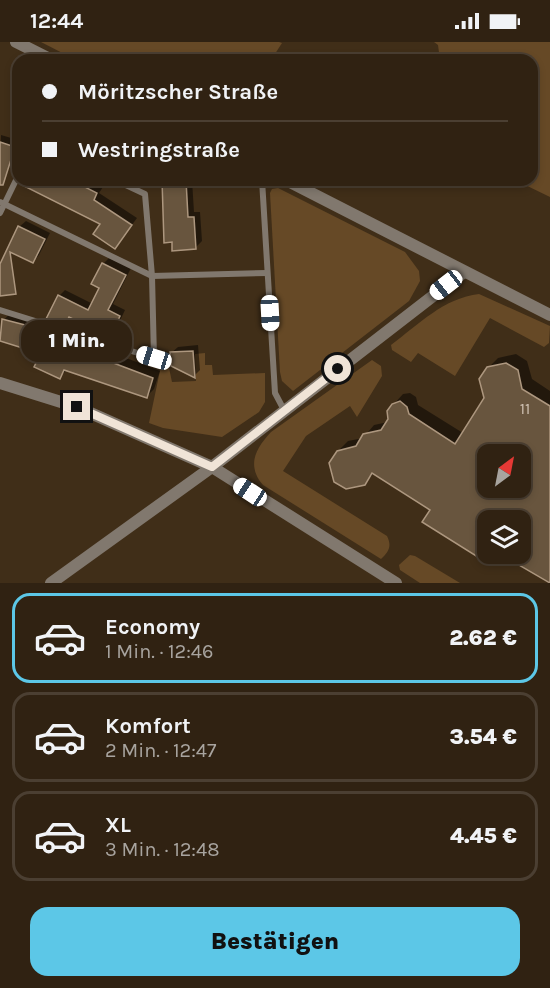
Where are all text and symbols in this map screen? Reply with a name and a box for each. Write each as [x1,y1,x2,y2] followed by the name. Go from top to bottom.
[30,8,83,34] text: 12:44
[78,79,278,105] text: Möritzscher Straße
[78,137,240,163] text: Westringstraße
[426,267,466,303] car
[260,295,280,331] car
[22,320,132,362] callout: 1 Min.
[48,329,105,352] text: 1 Min.
[134,344,174,372] car
[324,355,351,382] route start
[63,393,90,420] route end
[520,399,530,418] house number: 11
[477,444,531,498] north arrow
[477,444,531,564] map controls
[230,475,270,509] car
[477,510,531,564] button: layers
[33,611,87,665] icon: car
[105,614,200,640] text: Economy
[449,625,517,651] text: 2.62 €
[105,640,213,663] text: 1 Min. · 12:46
[33,710,87,764] icon: car
[105,713,191,739] text: Komfort
[450,724,517,750] text: 3.54 €
[105,739,216,762] text: 2 Min. · 12:47
[33,809,87,863] icon: car
[105,812,131,838] text: XL
[450,823,517,849] text: 4.45 €
[105,838,219,861] text: 3 Min. · 12:48
[30,907,520,976] button: Bestätigen

